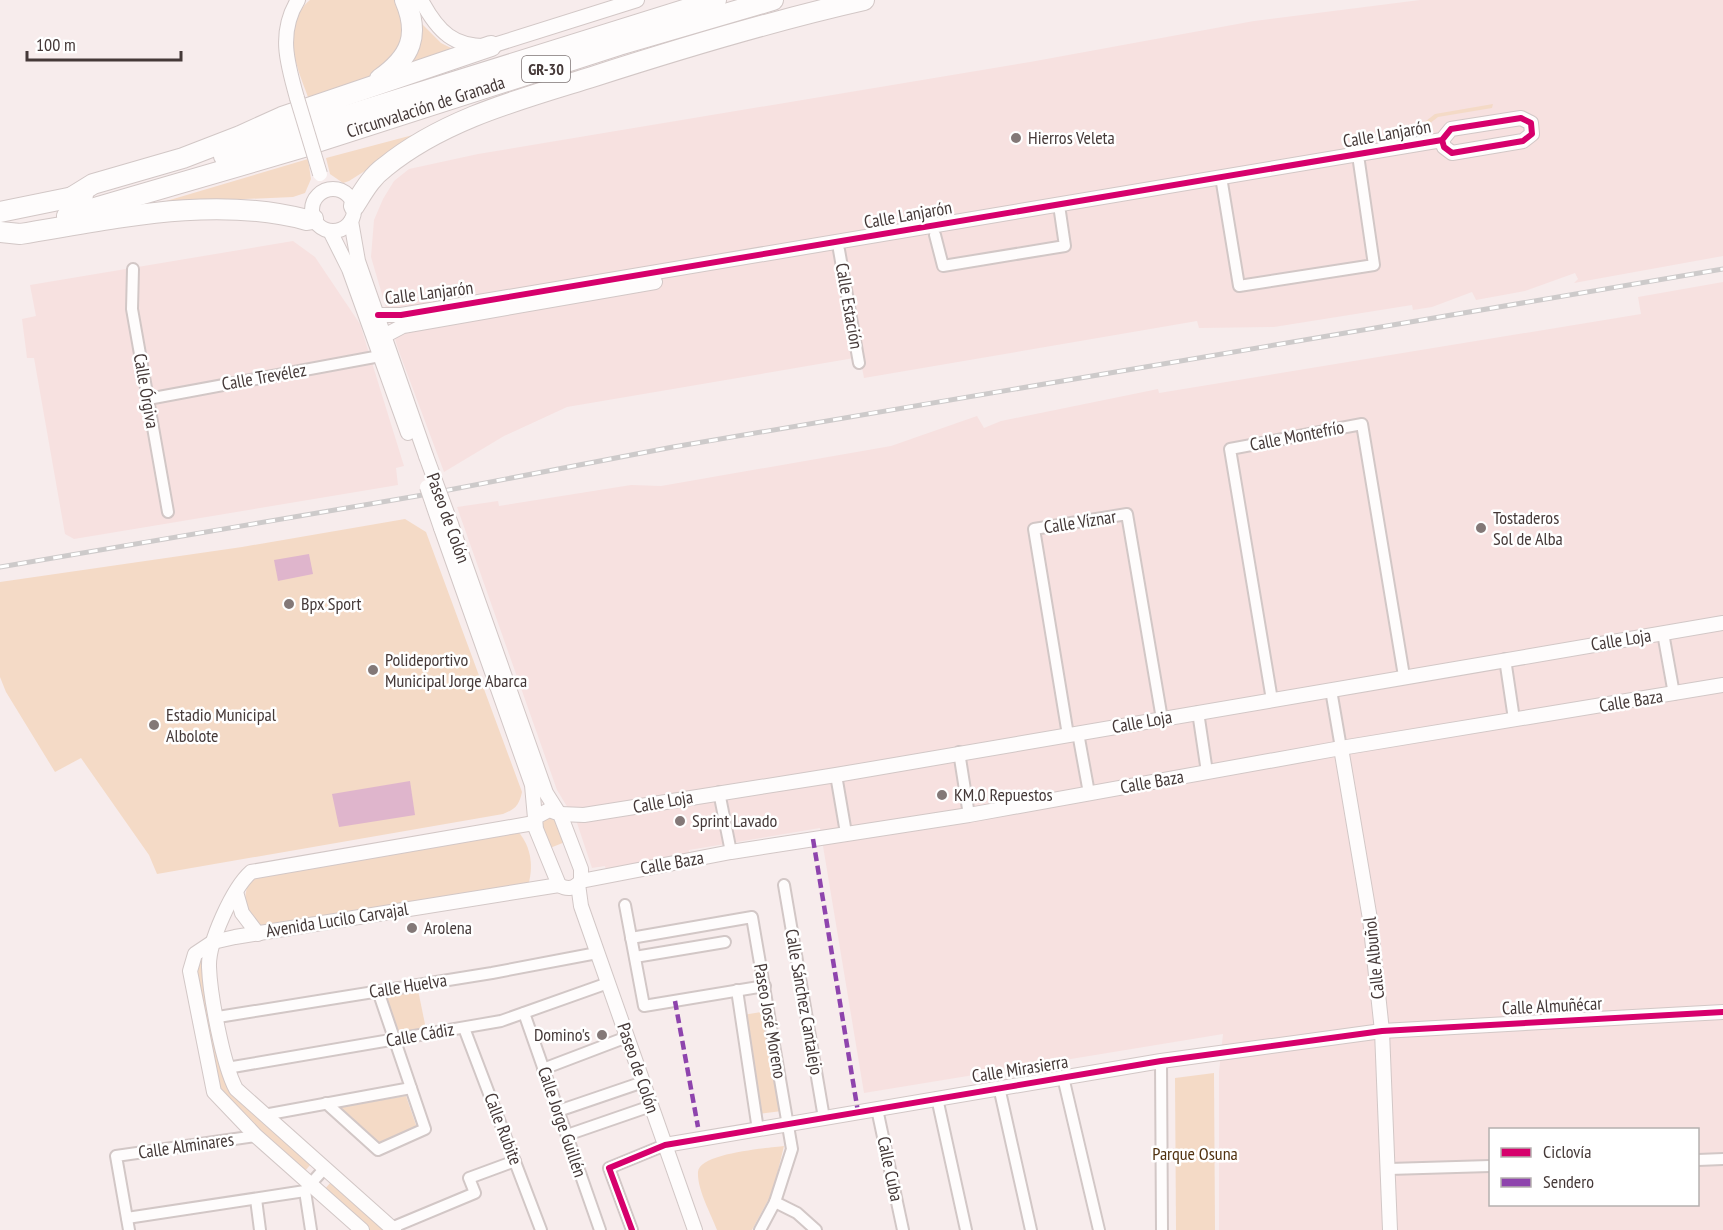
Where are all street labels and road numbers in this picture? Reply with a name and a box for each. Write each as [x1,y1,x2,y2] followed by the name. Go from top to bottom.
[522,56,570,82] road number: GR-30
[344,70,508,143] street label: Circunvalación de Granada
[1341,114,1433,153] street label: Calle Lanjarón
[862,195,954,234] street label: Calle Lanjarón
[831,261,868,351] street label: Calle Estación
[383,276,474,309] street label: Calle Lanjarón
[129,352,164,430] street label: Calle Órgiva
[220,358,308,395] street label: Calle Trevélez
[1248,415,1346,456] street label: Calle Montefrío
[422,470,475,566] street label: Paseo de Colón
[1042,504,1118,539] street label: Calle Víznar
[1589,623,1653,656] street label: Calle Loja
[1597,684,1664,717] street label: Calle Baza
[1110,705,1174,738] street label: Calle Loja
[1118,765,1186,798] street label: Calle Baza
[631,785,695,818] street label: Calle Loja
[638,846,706,879] street label: Calle Baza
[264,897,410,942] street label: Avenida Lucilo Carvajal
[1358,915,1389,1000] street label: Calle Albuñol
[780,927,829,1077] street label: Calle Sánchez Cantalejo
[749,962,792,1081] street label: Paseo José Moreno
[368,968,448,1003] street label: Calle Huelva
[1501,991,1603,1020] street label: Calle Almuñécar
[384,1017,456,1052] street label: Calle Cádiz
[612,1020,665,1116] street label: Paseo de Colón
[970,1050,1070,1087] street label: Calle Mirasierra
[533,1064,592,1180] street label: Calle Jorge Guillén
[479,1090,528,1168] street label: Calle Rubite
[137,1127,235,1164] street label: Calle Alminares
[872,1134,909,1203] street label: Calle Cuba

